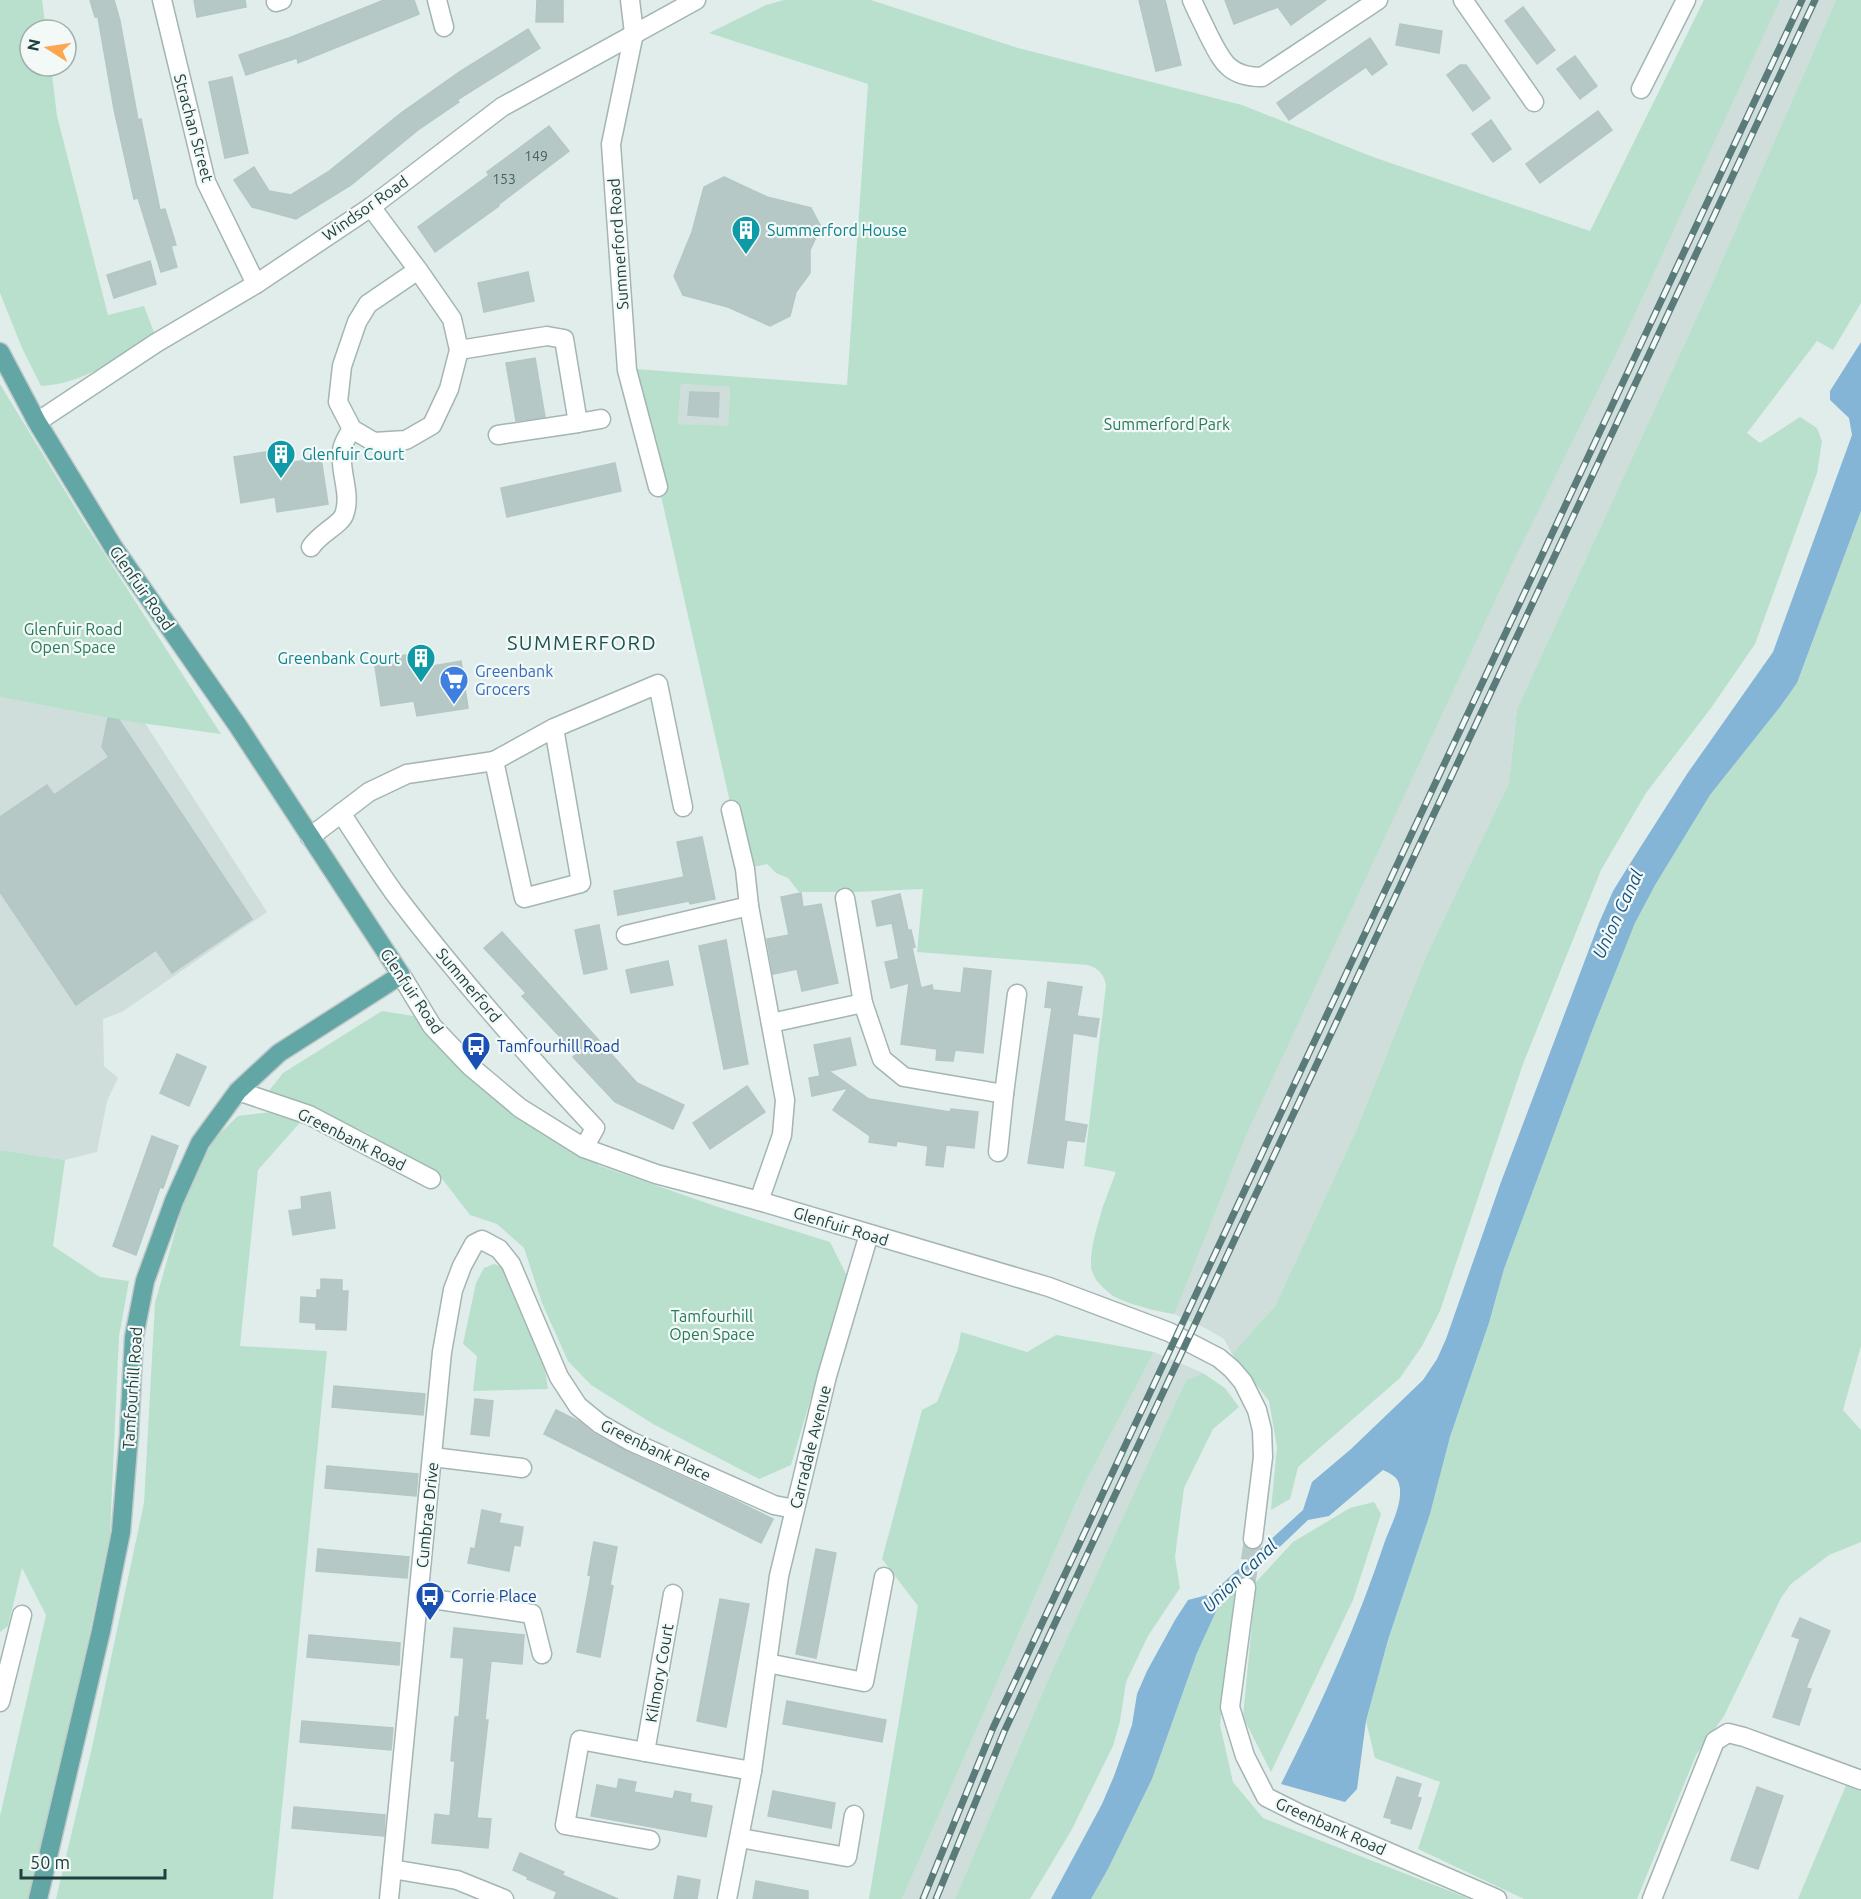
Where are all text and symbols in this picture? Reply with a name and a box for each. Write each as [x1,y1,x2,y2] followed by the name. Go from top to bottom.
[18,18,78,78] north arrow
[23,37,43,53] text: N
[171,72,217,185] street label: Strachan Street
[524,148,548,164] house number: 149
[492,171,516,187] house number: 153
[319,172,411,244] street label: Windsor Road
[604,178,632,310] street label: Summerford Road
[730,214,762,256] building icon: Summerford House
[767,221,907,239] place label: Summerford House
[1104,415,1230,433] park label: Summerford Park
[265,438,297,480] building icon: Glenfuir Court
[302,445,405,463] place label: Glenfuir Court
[106,542,178,634] street label: Glenfuir Road
[24,620,122,656] park label: Glenfuir Road Open Space
[507,631,657,654] district label: SUMMERFORD
[405,642,437,684] building icon: Greenbank Court
[277,649,401,667] place label: Greenbank Court
[475,662,553,698] place label: Greenbank Grocers
[438,664,470,706] supermarket icon: Greenbank Grocers
[1588,866,1646,961] water label: Union Canal
[433,944,505,1026] street label: Summerford
[377,945,447,1037] street label: Glenfuir Road
[460,1030,492,1072] bus stop icon: Tamfourhill Road
[497,1037,620,1055] place label: Tamfourhill Road
[295,1104,409,1174] street label: Greenbank Road
[791,1203,891,1249] street label: Glenfuir Road
[669,1307,755,1343] park label: Tamfourhill Open Space
[119,1326,145,1450] street label: Tamfourhill Road
[786,1383,834,1511] street label: Carradale Avenue
[598,1416,714,1484] street label: Greenbank Place
[412,1461,442,1569] street label: Cumbrae Drive
[1198,1535,1281,1616] water label: Union Canal
[414,1580,446,1622] bus stop icon: Corrie Place
[451,1587,537,1605] place label: Corrie Place
[641,1622,677,1724] street label: Kilmory Court
[1273,1794,1389,1858] street label: Greenbank Road
[21,1842,165,1880] scale bar
[30,1852,70,1872] text: 50 m

